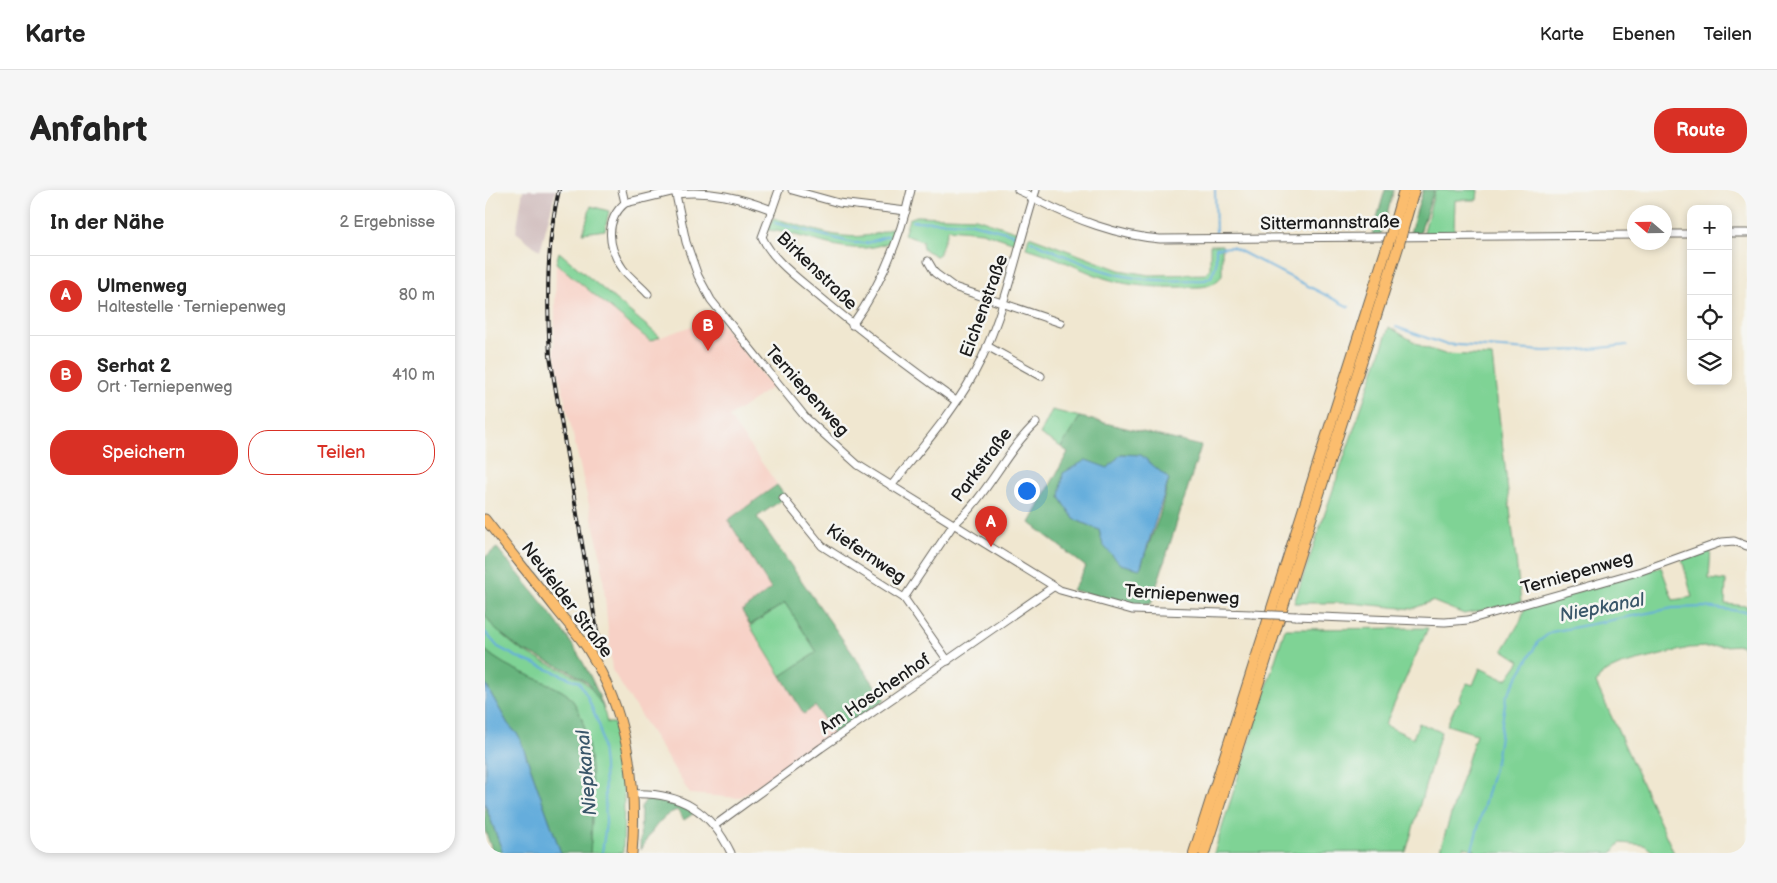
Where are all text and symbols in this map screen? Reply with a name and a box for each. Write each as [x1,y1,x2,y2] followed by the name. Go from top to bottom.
[25,20,86,49] text: Karte
[1540,24,1584,45] text: Karte
[1612,24,1675,45] text: Ebenen
[1703,24,1752,45] text: Teilen
[1654,108,1747,153] button: Route
[30,109,148,152] text: Anfahrt
[1627,205,1672,250] north arrow
[1687,205,1732,385] map controls
[1687,205,1732,250] button: +
[50,210,164,235] text: In der Nähe
[1260,211,1400,235] street label: Sittermannstraße
[339,213,435,232] text: 2 Ergebnisse
[772,227,862,315] street label: Birkenstraße
[1687,250,1732,295] button: −
[956,251,1012,360] street label: Eichenstraße
[97,275,187,298] text: Ulmenweg
[61,286,71,305] text: A
[399,286,435,305] text: 80 m
[1687,295,1732,340] button: locate
[97,298,286,317] text: Haltestelle · Terniepenweg
[692,310,724,351] pin: B
[1687,340,1732,385] button: layers
[761,341,853,441] street label: Terniepenweg
[97,355,171,378] text: Serhat 2
[60,366,72,385] text: B
[392,366,435,385] text: 410 m
[97,378,232,397] text: Ort · Terniepenweg
[947,423,1017,506] street label: Parkstraße
[50,430,238,475] button: Speichern
[248,430,435,475] button: Teilen
[1014,478,1040,504] your location
[975,506,1007,547] pin: A
[822,520,910,588] street label: Kiefernweg
[517,538,617,662] street label: Neufelder Straße
[1519,547,1635,599] street label: Terniepenweg
[1124,581,1240,609] street label: Terniepenweg
[1558,588,1647,627] water label: Niepkanal
[816,649,935,739] street label: Am Hoschenhof
[572,729,602,817] water label: Niepkanal

